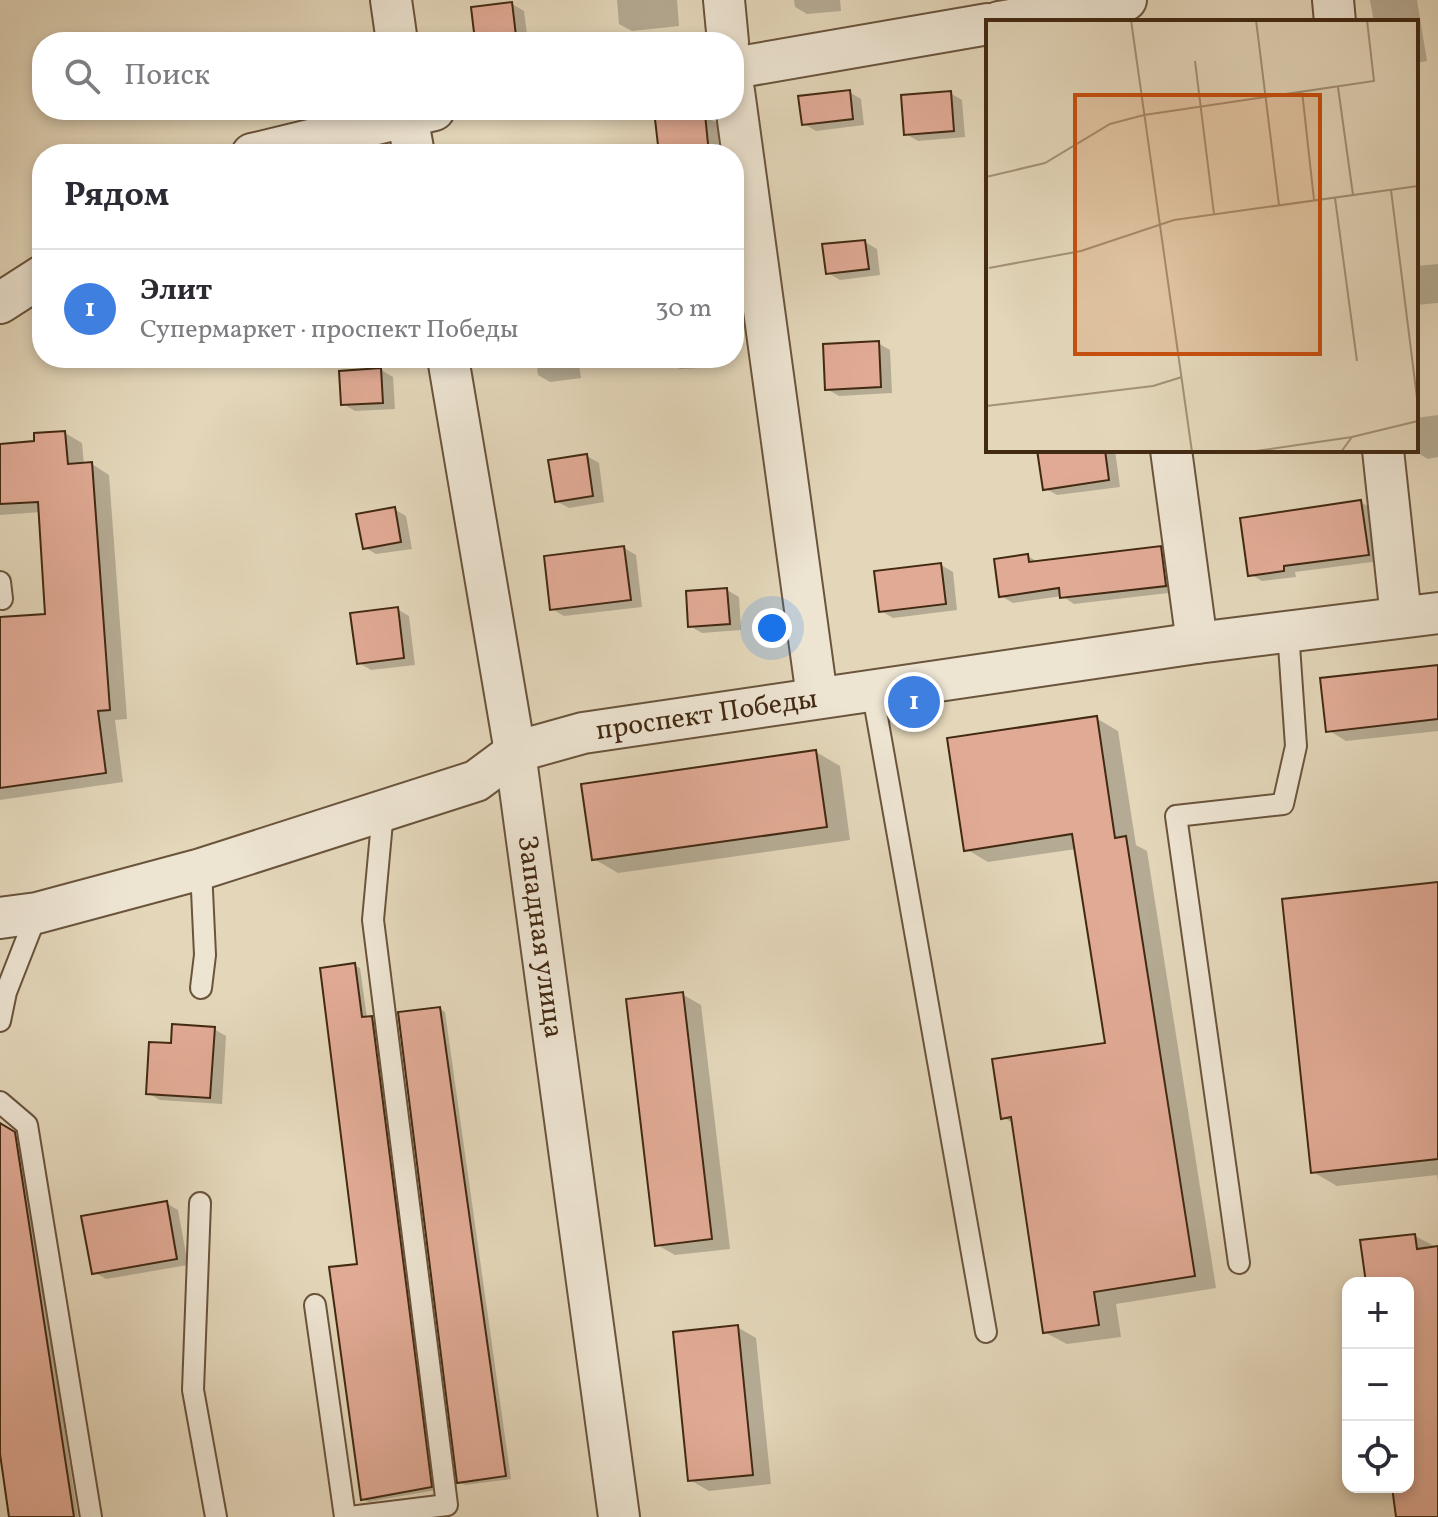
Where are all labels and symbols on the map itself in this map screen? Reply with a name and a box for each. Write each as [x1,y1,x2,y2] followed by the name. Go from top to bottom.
[986,20,1418,452] inset map
[752,608,792,648] your location
[888,672,940,732] pin: 1
[593,679,820,750] street label: проспект Победы
[507,833,573,1041] street label: Западная улица

